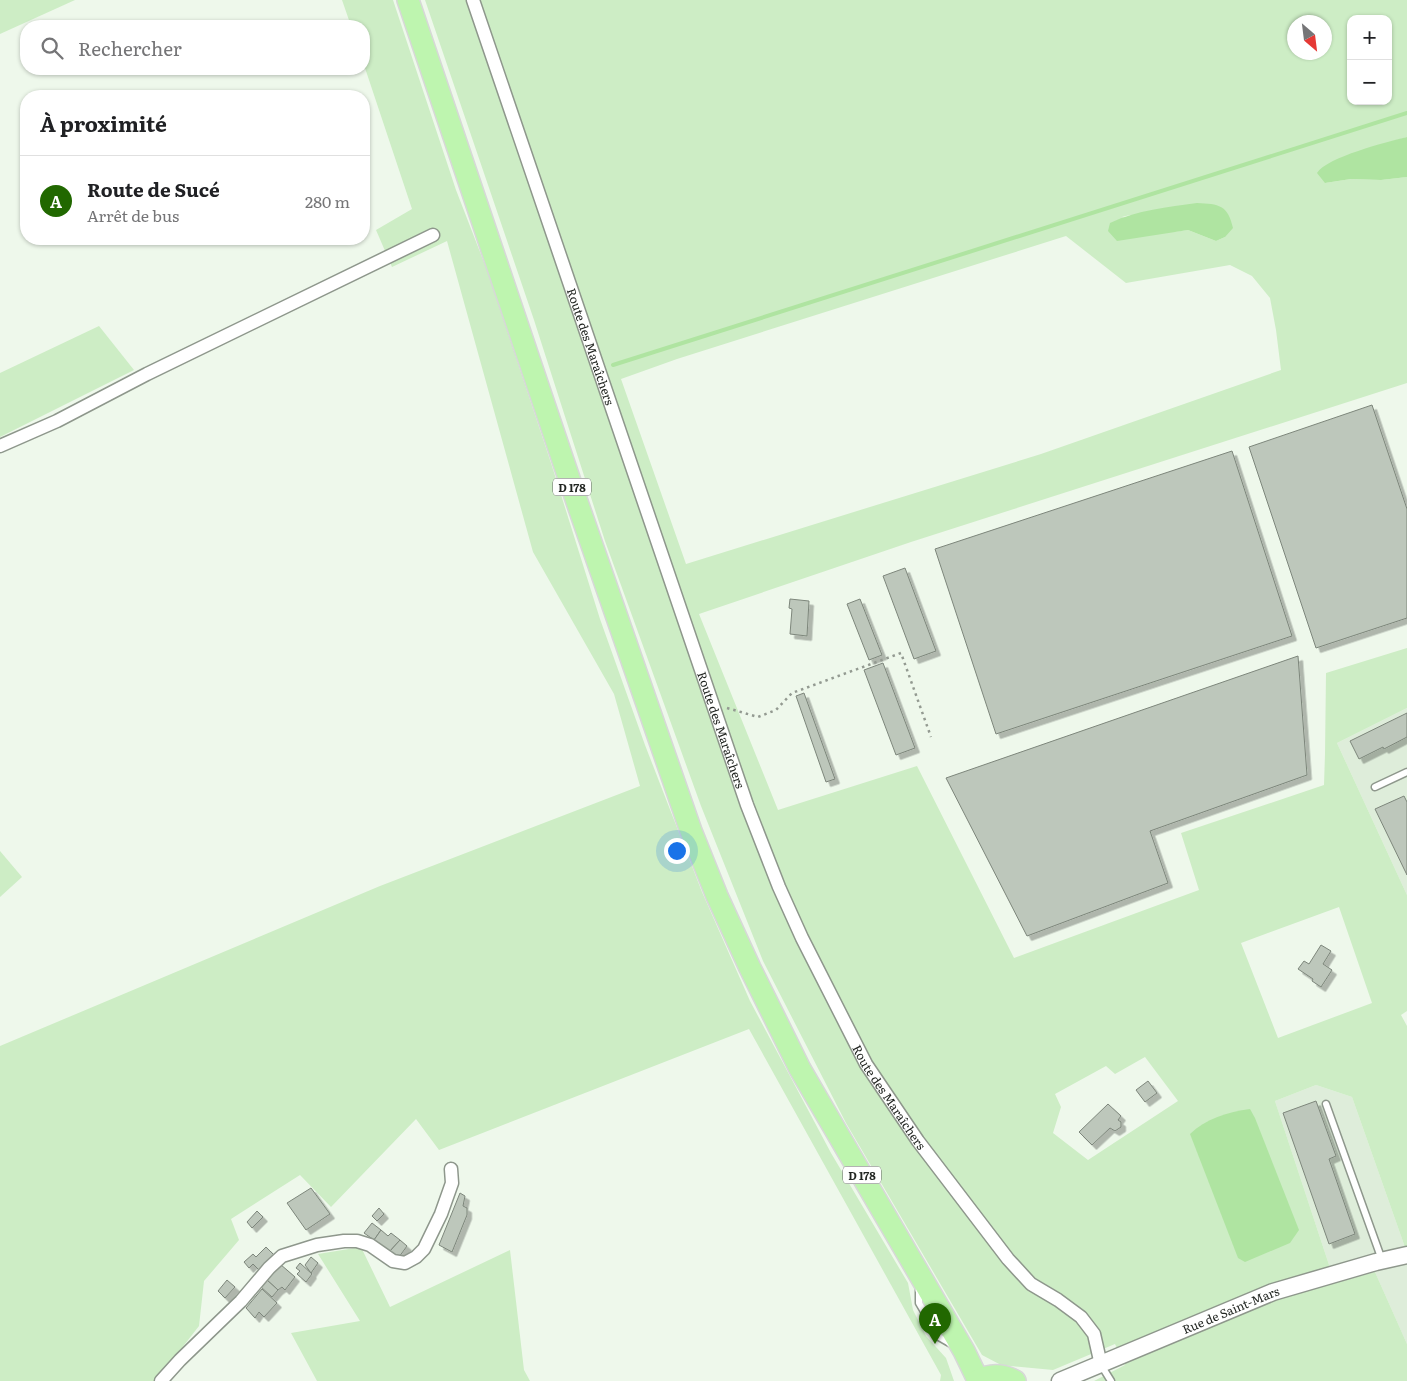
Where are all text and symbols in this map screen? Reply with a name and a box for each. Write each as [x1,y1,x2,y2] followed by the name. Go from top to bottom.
[1287,15,1332,60] north arrow
[1347,15,1392,105] map controls
[1347,15,1392,60] button: +
[20,20,370,75] search box
[38,34,66,62] icon: search
[78,34,182,62] text: Rechercher
[1347,60,1392,105] button: −
[40,107,167,138] text: À proximité
[87,175,220,203] text: Route de Sucé
[50,189,62,213] text: A
[305,189,350,213] text: 280 m
[87,203,179,227] text: Arrêt de bus
[563,286,619,408] street label: Route des Maraîchers
[553,478,591,496] road number: D 178
[693,669,750,791] street label: Route des Maraîchers
[664,838,690,864] your location
[849,1041,931,1154] street label: Route des Maraîchers
[843,1166,881,1184] road number: D 178
[1179,1282,1282,1338] street label: Rue de Saint-Mars
[919,1303,951,1344] pin: A

